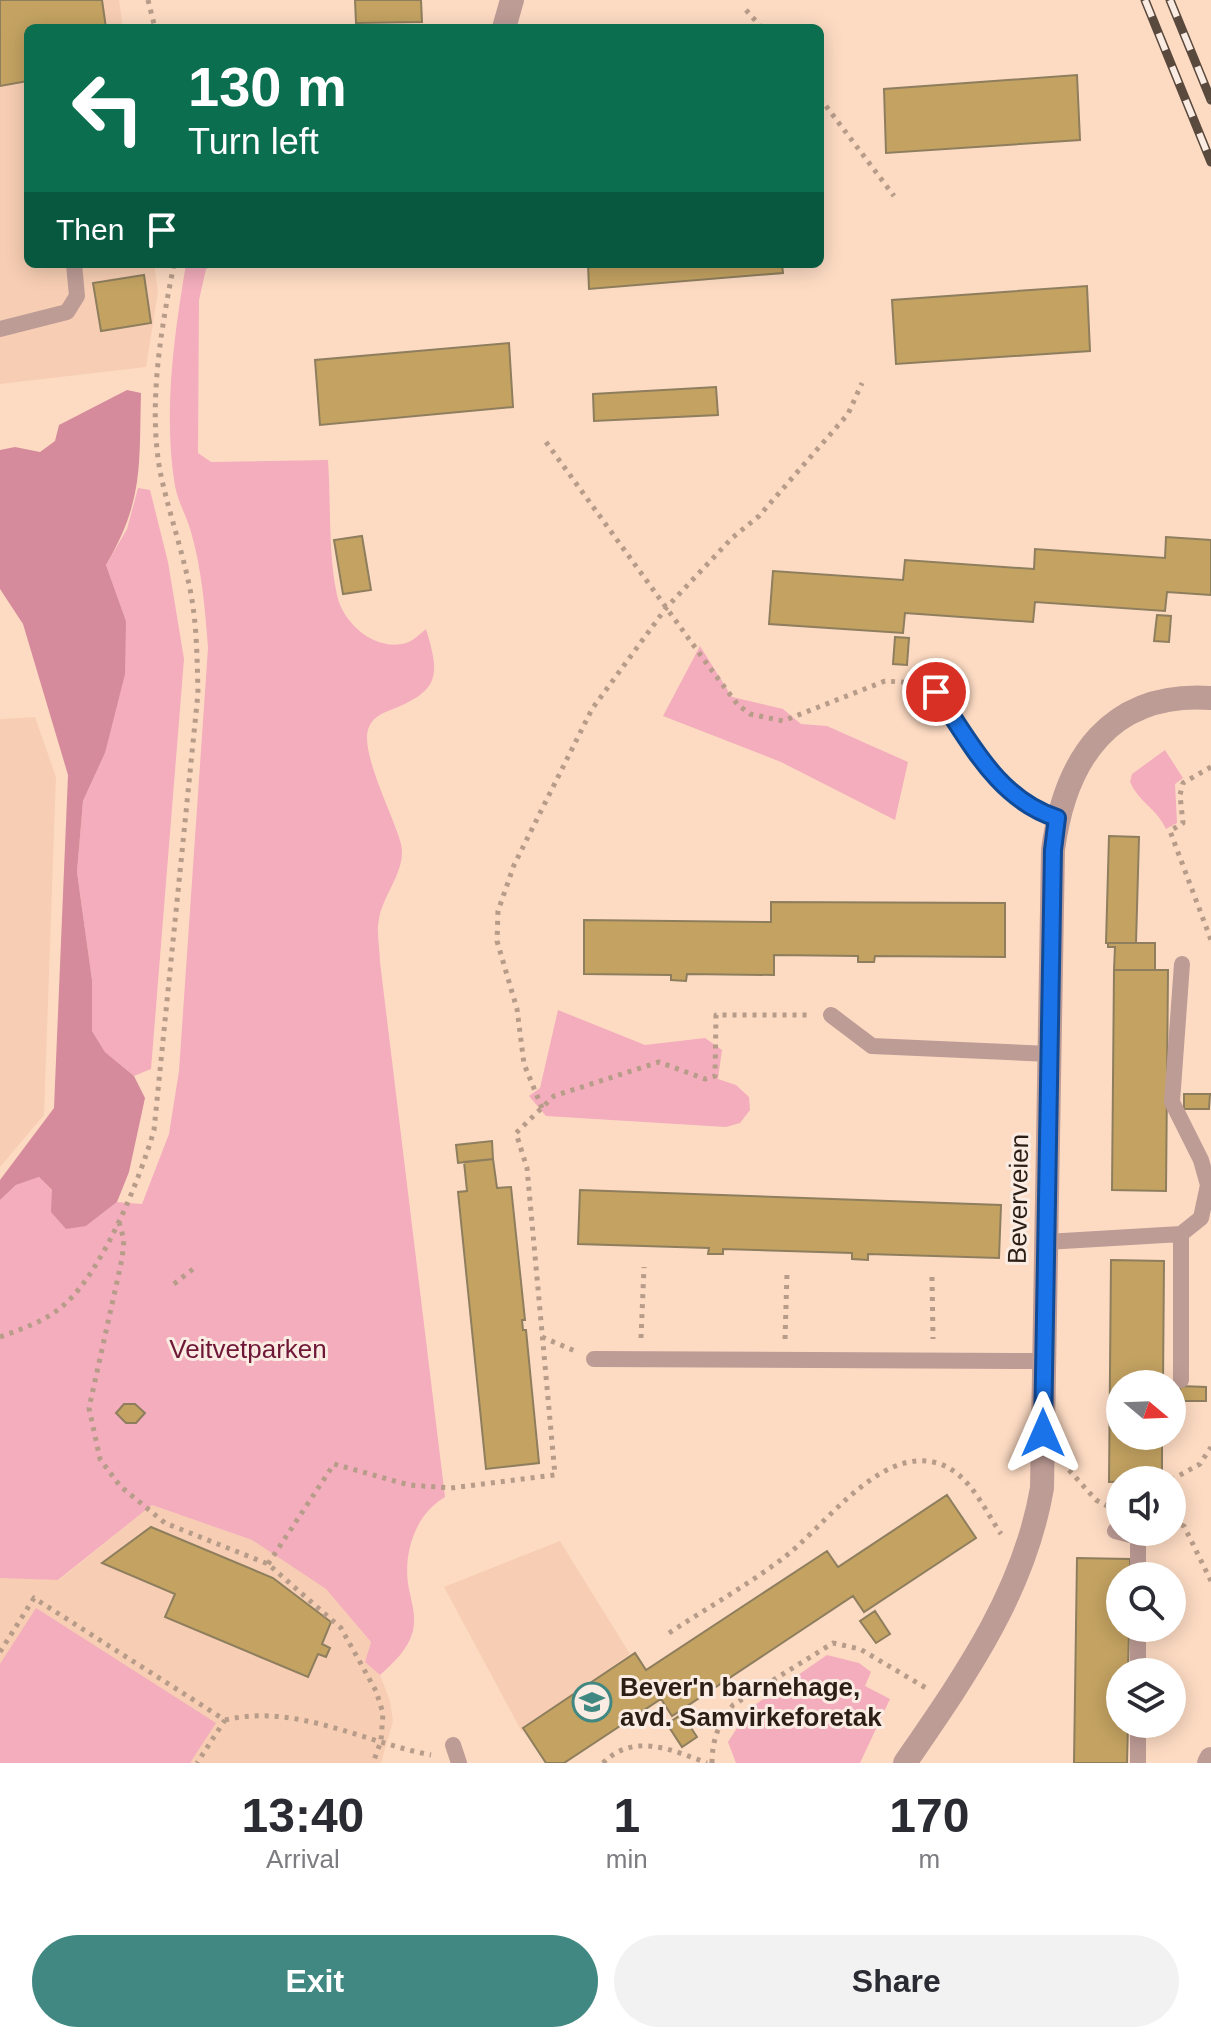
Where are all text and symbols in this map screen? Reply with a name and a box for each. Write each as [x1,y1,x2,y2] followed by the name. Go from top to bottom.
[188,55,347,118] text: 130 m
[56,56,160,160] icon: left
[188,121,319,162] text: Turn left
[140,208,184,252] icon: arrive
[56,213,124,246] text: Then
[902,658,970,726] pin
[914,670,958,714] icon: arrive
[1002,1134,1034,1264] street label: Beverveien
[169,1334,327,1364] park label: Veitvetparken
[1106,1370,1186,1450] north arrow
[1106,1370,1186,1738] map controls
[1001,1391,1085,1475] position arrow
[1106,1466,1186,1546] button: sound
[1106,1562,1186,1642] button: search
[1106,1658,1186,1738] button: layers
[620,1672,882,1732] place label: Bever'n barnehage, avd. Samvirkeforetak
[571,1681,613,1723] school or university icon: Bever'n barnehage, avd. Samvirkeforetak
[242,1789,364,1842] text: 13:40
[613,1789,640,1842] text: 1
[889,1789,969,1842] text: 170
[266,1844,340,1874] text: Arrival
[606,1844,648,1874] text: min
[919,1844,940,1874] text: m
[32,1935,598,2027] button: Exit
[614,1935,1179,2027] button: Share

